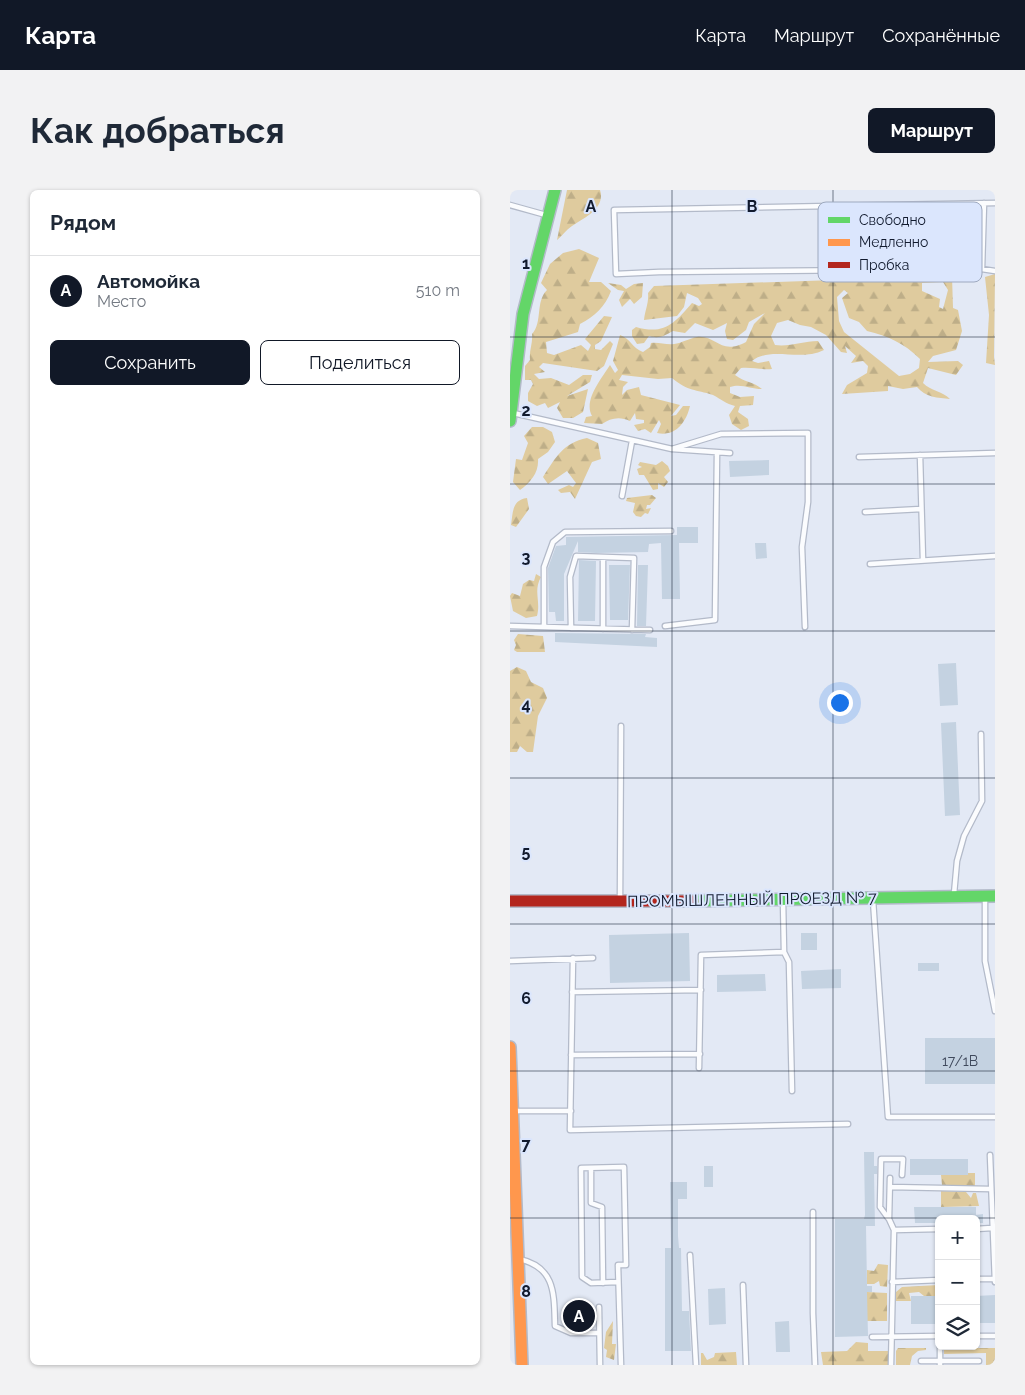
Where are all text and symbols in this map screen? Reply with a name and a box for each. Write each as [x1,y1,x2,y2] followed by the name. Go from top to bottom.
[25,21,96,50] text: Карта
[695,25,746,46] text: Карта
[774,25,854,46] text: Маршрут
[882,25,1000,46] text: Сохранённые
[868,108,995,153] button: Маршрут
[30,110,285,151] text: Как добраться
[586,197,597,216] text: A
[747,197,758,216] text: B
[818,202,982,282] legend
[50,210,116,235] text: Рядом
[859,212,926,228] text: Свободно
[859,234,928,250] text: Медленно
[522,254,530,273] text: 1
[859,257,909,273] text: Пробка
[97,270,200,292] text: Автомойка
[61,281,71,300] text: A
[416,281,460,300] text: 510 m
[97,292,146,311] text: Место
[50,340,250,385] button: Сохранить
[260,340,460,385] button: Поделиться
[521,401,531,420] text: 2
[522,548,531,567] text: 3
[827,690,853,716] your location
[521,695,531,714] text: 4
[522,842,531,861] text: 5
[627,888,877,911] street label: ПРОМЫШЛЕННЫЙ ПРОЕЗД № 7
[521,989,531,1008] text: 6
[942,1053,978,1069] house number: 17/1В
[522,1135,531,1154] text: 7
[935,1215,980,1350] map controls
[935,1215,980,1260] button: +
[935,1260,980,1305] button: −
[521,1282,531,1301] text: 8
[563,1297,595,1335] pin: A
[935,1305,980,1350] button: layers

